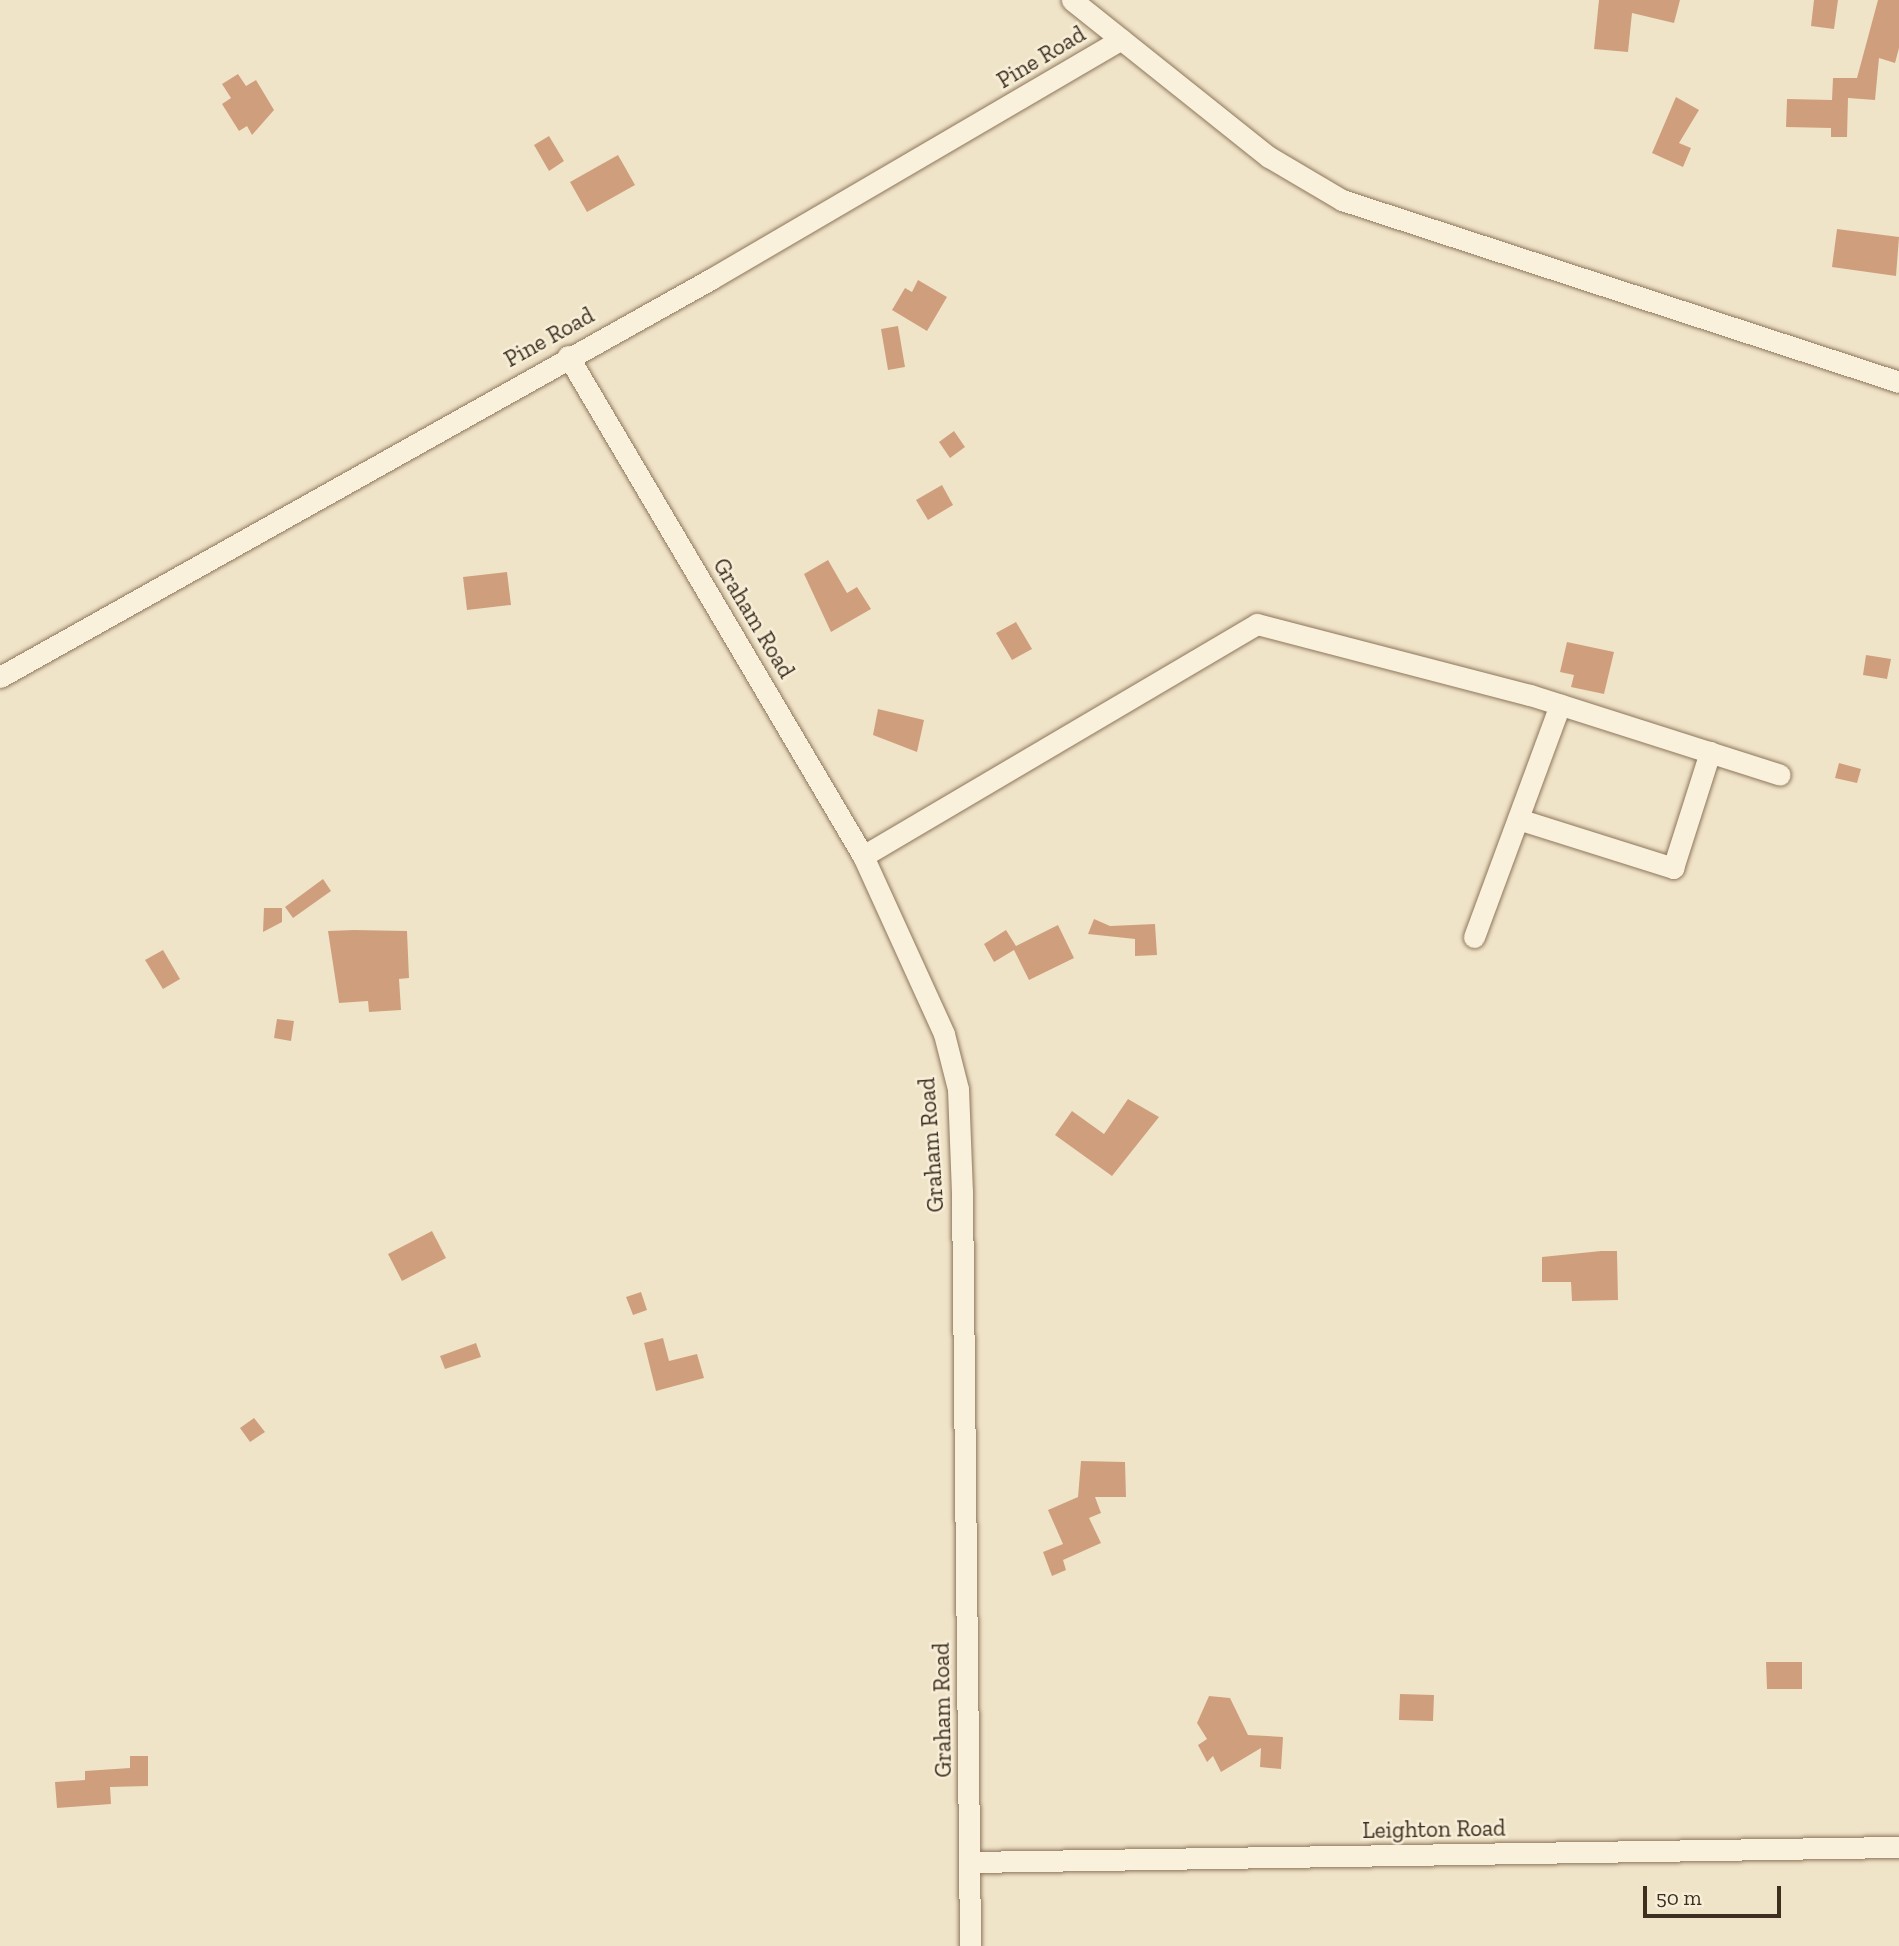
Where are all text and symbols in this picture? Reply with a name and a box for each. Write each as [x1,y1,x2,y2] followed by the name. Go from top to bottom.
[992,20,1090,94] street label: Pine Road
[499,301,599,373] street label: Pine Road
[707,553,801,683] street label: Graham Road
[913,1077,949,1213] street label: Graham Road
[927,1642,957,1778] street label: Graham Road
[1362,1814,1506,1844] street label: Leighton Road
[1647,1872,1785,1916] scale bar
[1656,1885,1702,1910] text: 50 m

